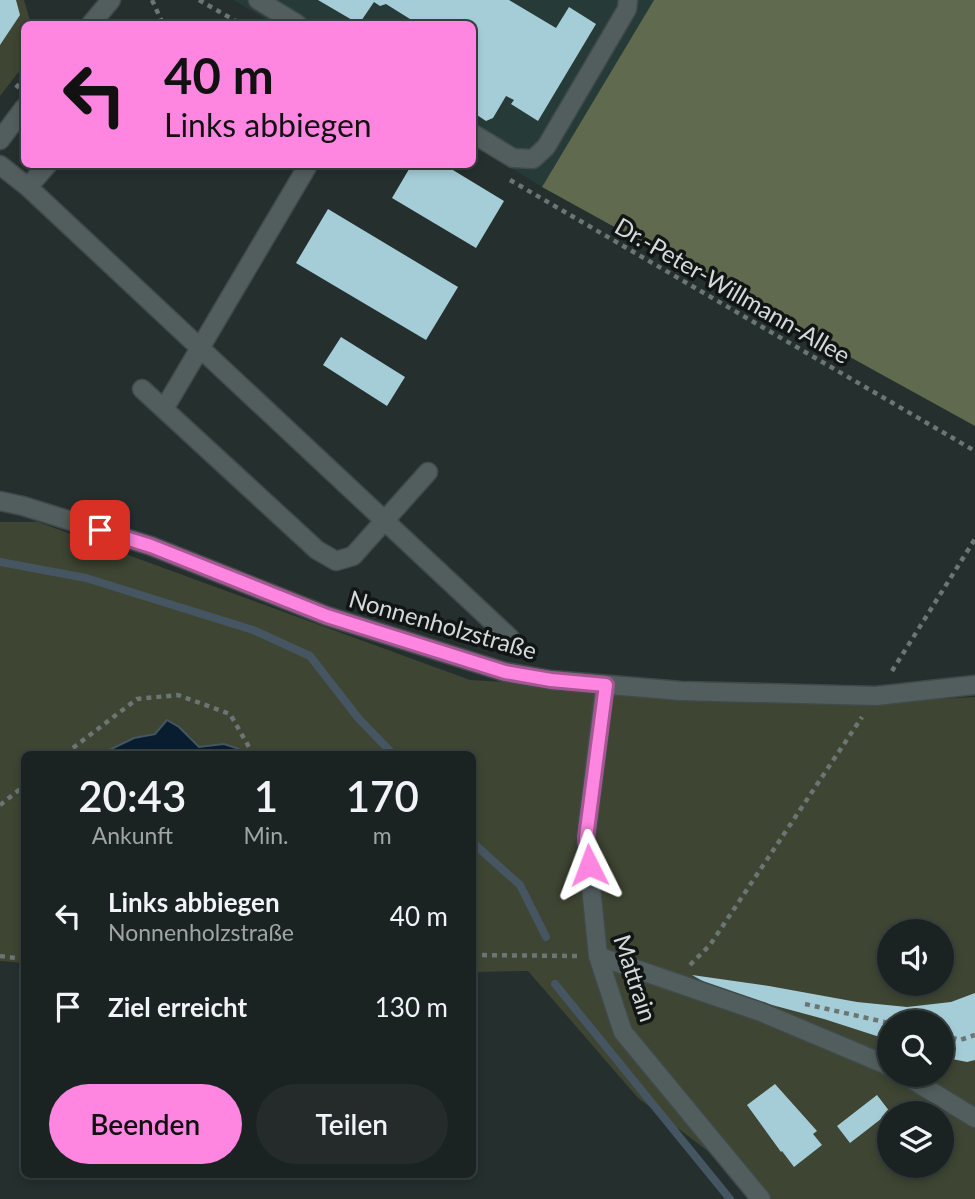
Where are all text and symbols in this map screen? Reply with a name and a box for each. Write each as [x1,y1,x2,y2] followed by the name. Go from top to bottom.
[164,46,274,104] text: 40 m
[49,49,140,140] icon: left
[164,105,372,144] text: Links abbiegen
[610,211,856,369] street label: Dr.-Peter-Willmann-Allee
[70,500,130,560] pin
[81,511,119,549] icon: arrive
[346,583,540,665] street label: Nonnenholzstraße
[78,771,186,821] text: 20:43
[254,771,278,821] text: 1
[346,771,419,821] text: 170
[92,821,173,849] text: Ankunft
[244,821,288,849] text: Min.
[373,821,392,849] text: m
[552,828,626,902] position arrow
[108,886,280,918] text: Links abbiegen
[49,897,87,935] icon: left
[390,900,448,932] text: 40 m
[108,918,294,946] text: Nonnenholzstraße
[877,919,954,1178] map controls
[877,919,954,996] button: sound
[608,931,664,1025] street label: Mattrain
[49,988,87,1026] icon: arrive
[108,991,247,1023] text: Ziel erreicht
[375,991,448,1023] text: 130 m
[877,1010,954,1087] button: search
[49,1084,242,1164] button: Beenden
[256,1084,448,1164] button: Teilen
[877,1101,954,1178] button: layers

